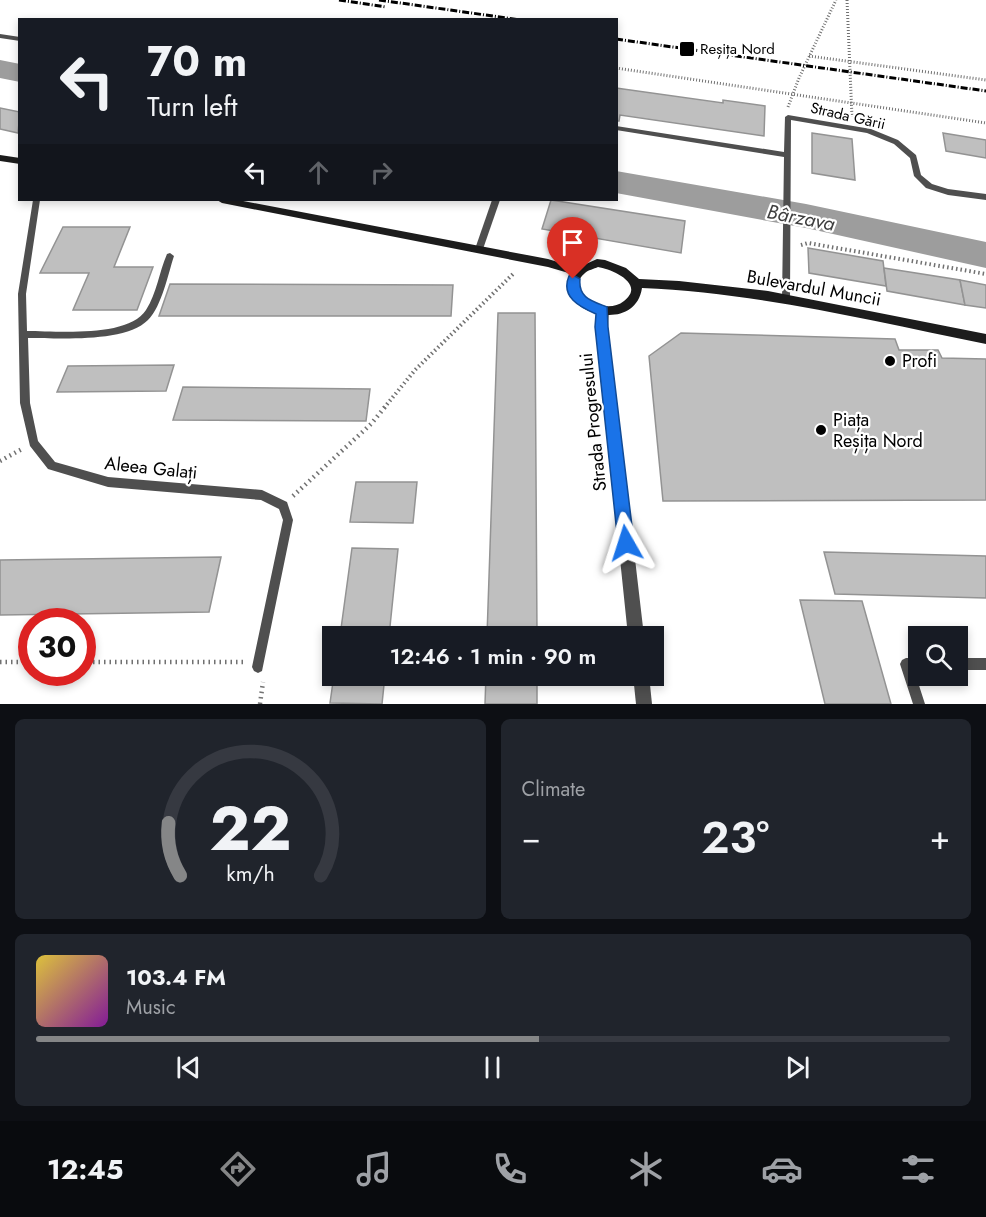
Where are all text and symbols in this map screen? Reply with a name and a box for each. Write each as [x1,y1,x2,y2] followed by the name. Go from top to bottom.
[147,31,247,92] text: 70 m
[700,38,775,60] place label: Reșița Nord
[678,40,696,58] marker: Reșița Nord
[48,42,126,120] icon: left
[147,87,237,126] text: Turn left
[808,97,888,135] street label: Strada Gării
[239,156,272,189] icon: left
[302,156,335,189] icon: ahead
[365,156,398,189] icon: right
[765,197,837,239] water label: Bârzava
[547,217,598,279] pin
[556,226,589,259] icon: arrive
[745,263,883,313] street label: Bulevardul Muncii
[902,348,937,374] place label: Profi
[573,352,613,492] street label: Strada Progresului
[883,354,897,368] marker: Profi
[833,407,923,454] place label: Piața Reșița Nord
[814,423,828,437] marker: Piața Reșița Nord
[103,450,199,486] street label: Aleea Galați
[594,511,658,575] position arrow
[18,608,96,686] speed limit sign: 30
[908,626,968,686] map controls
[908,626,968,686] button: search
[390,640,596,672] text: 12:46 · 1 min · 90 m
[522,775,585,804] text: Climate
[209,783,291,873] text: 22
[701,805,769,870] text: 23°
[522,814,541,861] text: −
[930,814,950,861] text: +
[226,858,274,889] text: km/h
[126,961,226,993] text: 103.4 FM
[126,993,176,1022] text: Music
[172,1051,205,1084] icon: previous
[476,1051,509,1084] icon: pause
[781,1051,814,1084] icon: next
[217,1148,259,1190] icon: directions
[353,1148,395,1190] icon: music
[489,1148,531,1190] icon: phone
[625,1148,667,1190] icon: climate
[761,1148,803,1190] icon: car
[897,1148,939,1190] icon: filters
[47,1150,123,1189] text: 12:45

